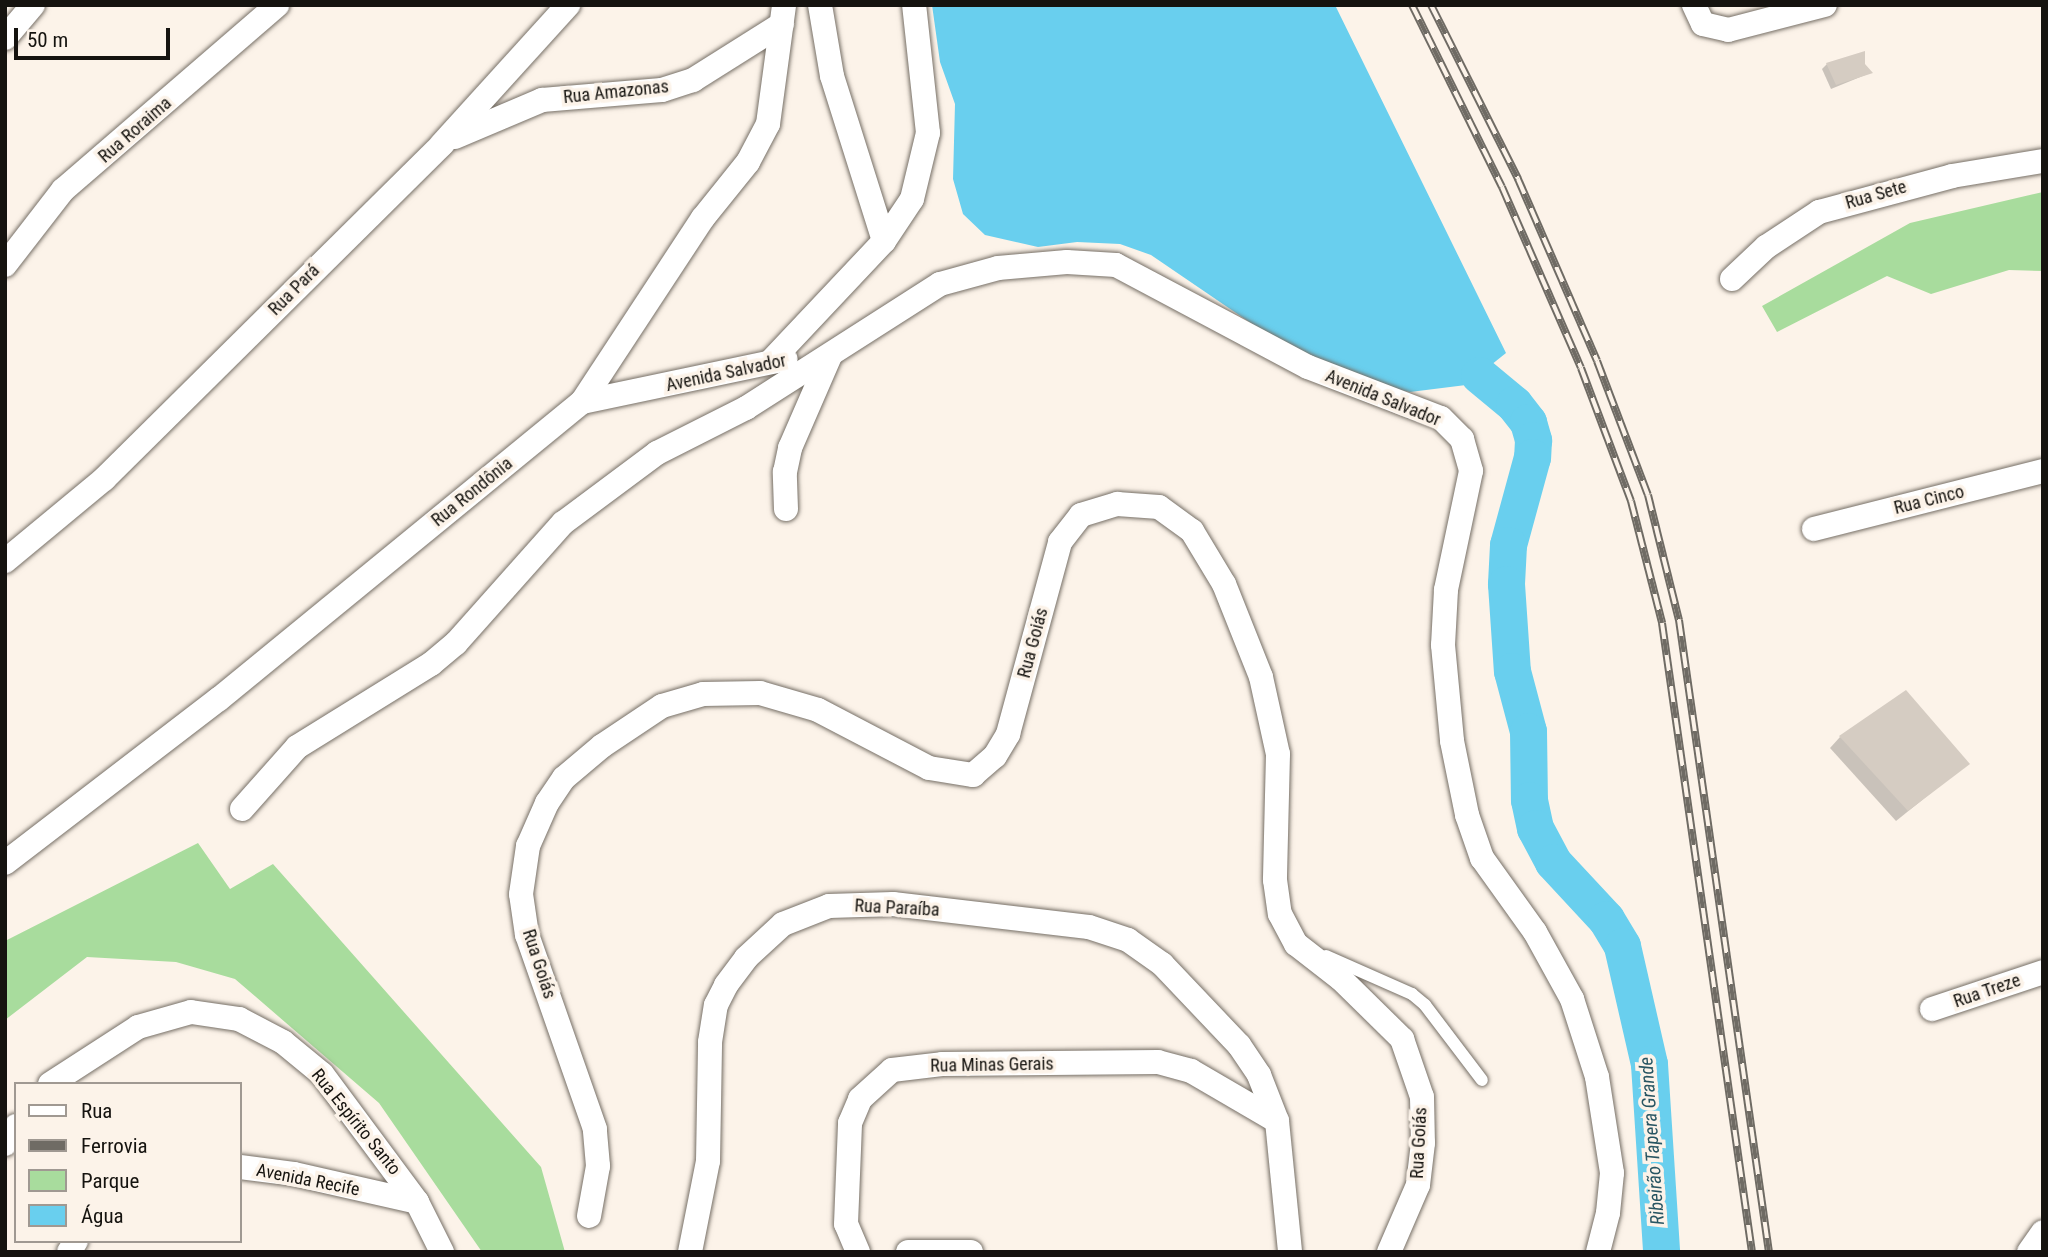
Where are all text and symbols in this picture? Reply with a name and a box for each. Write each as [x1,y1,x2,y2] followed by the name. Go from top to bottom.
[18,14,173,58] scale bar
[27,28,68,52] text: 50 m
[562,76,670,108] street label: Rua Amazonas
[94,92,176,168] street label: Rua Roraima
[1843,176,1909,214] street label: Rua Sete
[264,260,324,320] street label: Rua Pará
[664,350,788,396] street label: Avenida Salvador
[1322,365,1444,431] street label: Avenida Salvador
[427,453,517,531] street label: Rua Rondônia
[1892,481,1966,519] street label: Rua Cinco
[1013,606,1053,680] street label: Rua Goiás
[854,895,940,921] street label: Rua Paraíba
[518,927,560,1001] street label: Rua Goiás
[1951,969,2023,1013] street label: Rua Treze
[930,1053,1054,1077] street label: Rua Minas Gerais
[1635,1056,1669,1226] water label: Ribeirão Tapera Grande
[307,1065,405,1179] street label: Rua Espírito Santo
[14,1082,242,1243] legend
[81,1099,112,1123] text: Rua
[1406,1107,1432,1179] street label: Rua Goiás
[81,1134,148,1158] text: Ferrovia
[254,1159,362,1201] street label: Avenida Recife
[81,1169,139,1193] text: Parque
[81,1204,124,1228] text: Água

